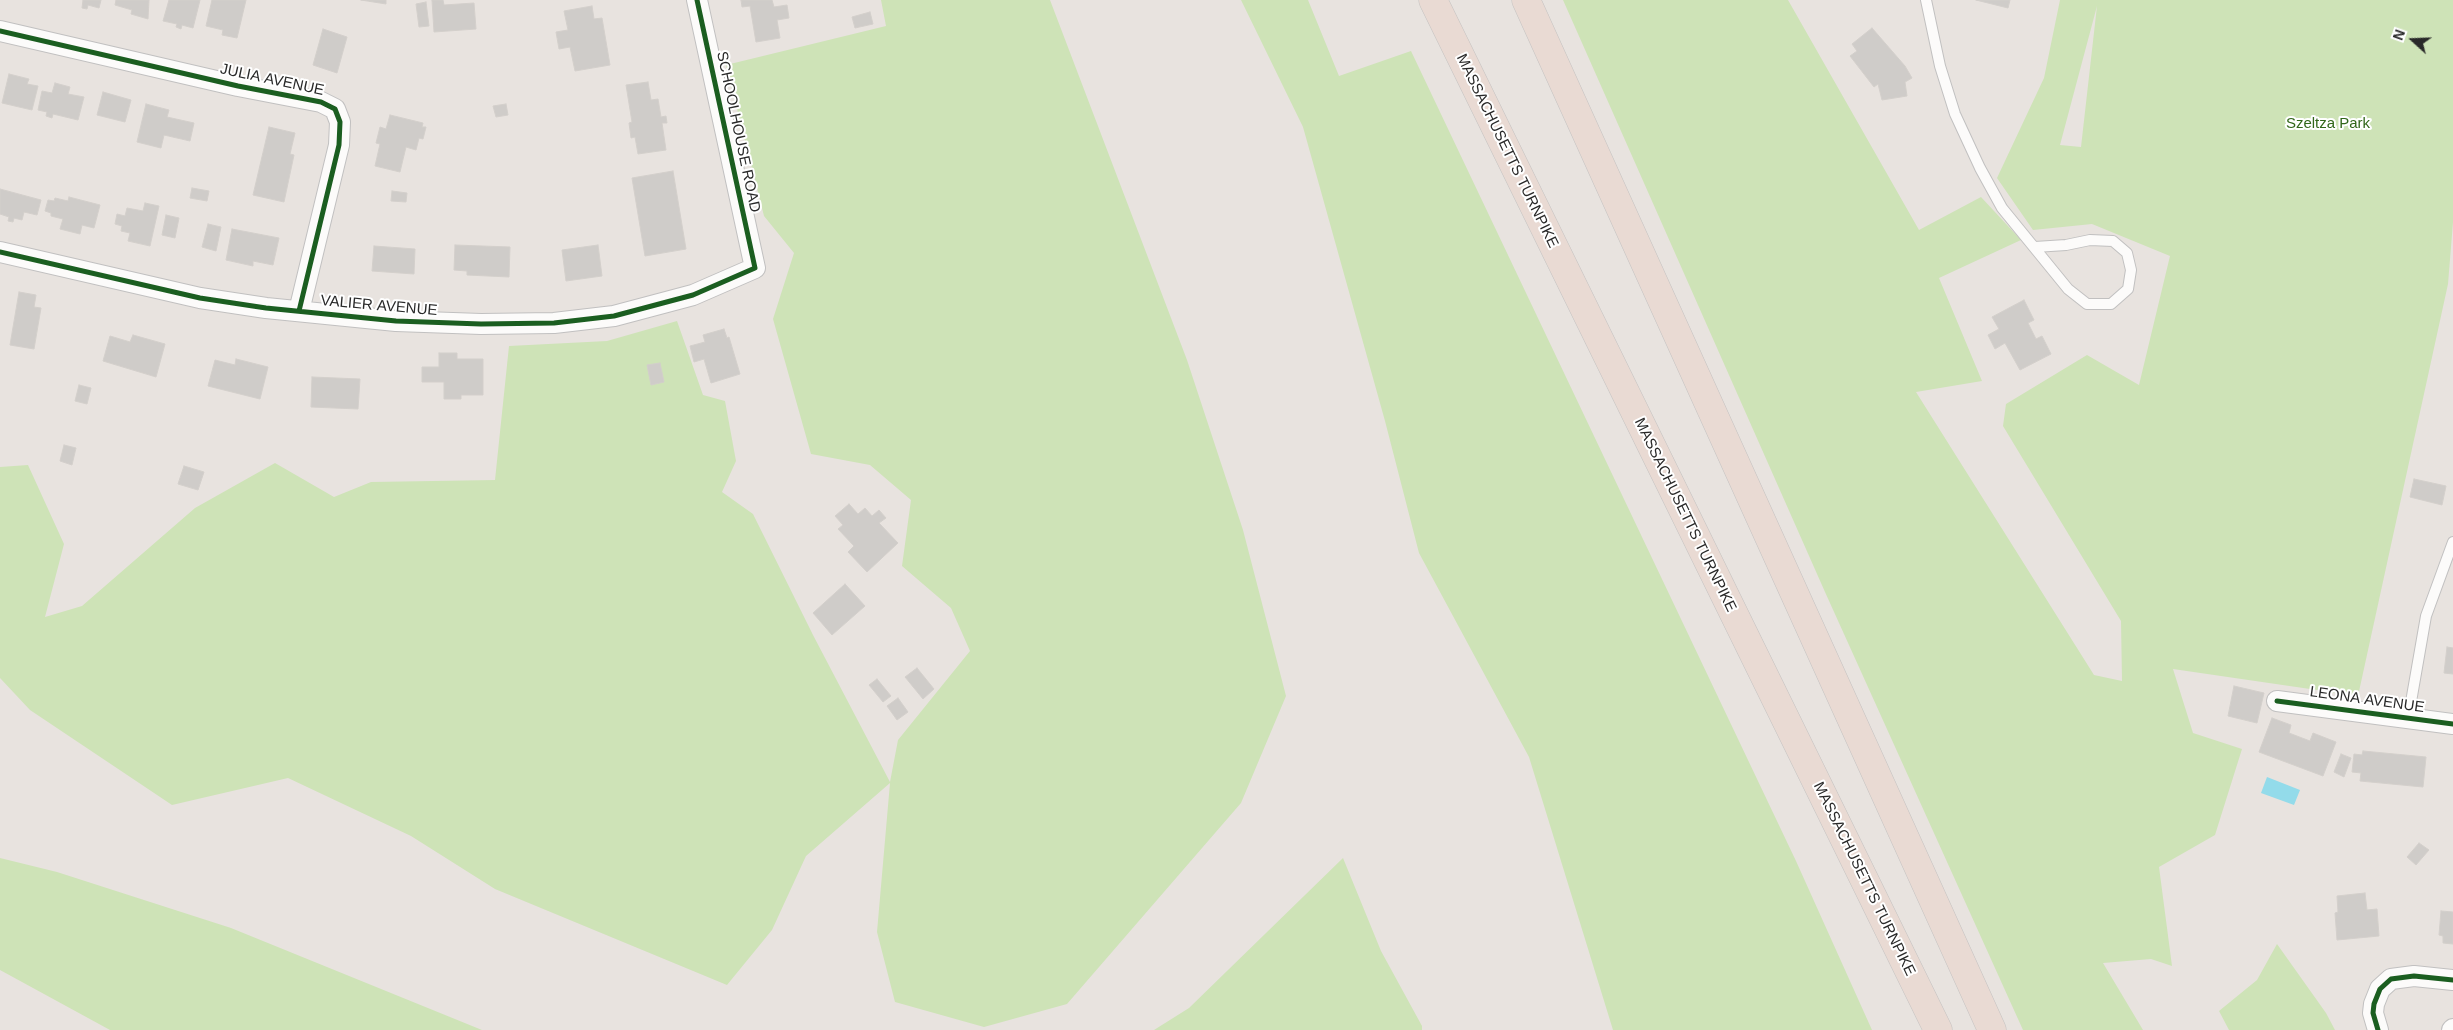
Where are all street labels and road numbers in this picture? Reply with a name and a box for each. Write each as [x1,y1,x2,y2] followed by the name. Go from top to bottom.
[712,50,764,214] street label: SCHOOLHOUSE ROAD
[1452,51,1562,251] street label: MASSACHUSETTS TURNPIKE
[218,60,326,100] street label: JULIA AVENUE
[320,292,438,320] street label: VALIER AVENUE
[1630,415,1740,615] street label: MASSACHUSETTS TURNPIKE
[2309,683,2425,717] street label: LEONA AVENUE
[1809,779,1919,979] street label: MASSACHUSETTS TURNPIKE

